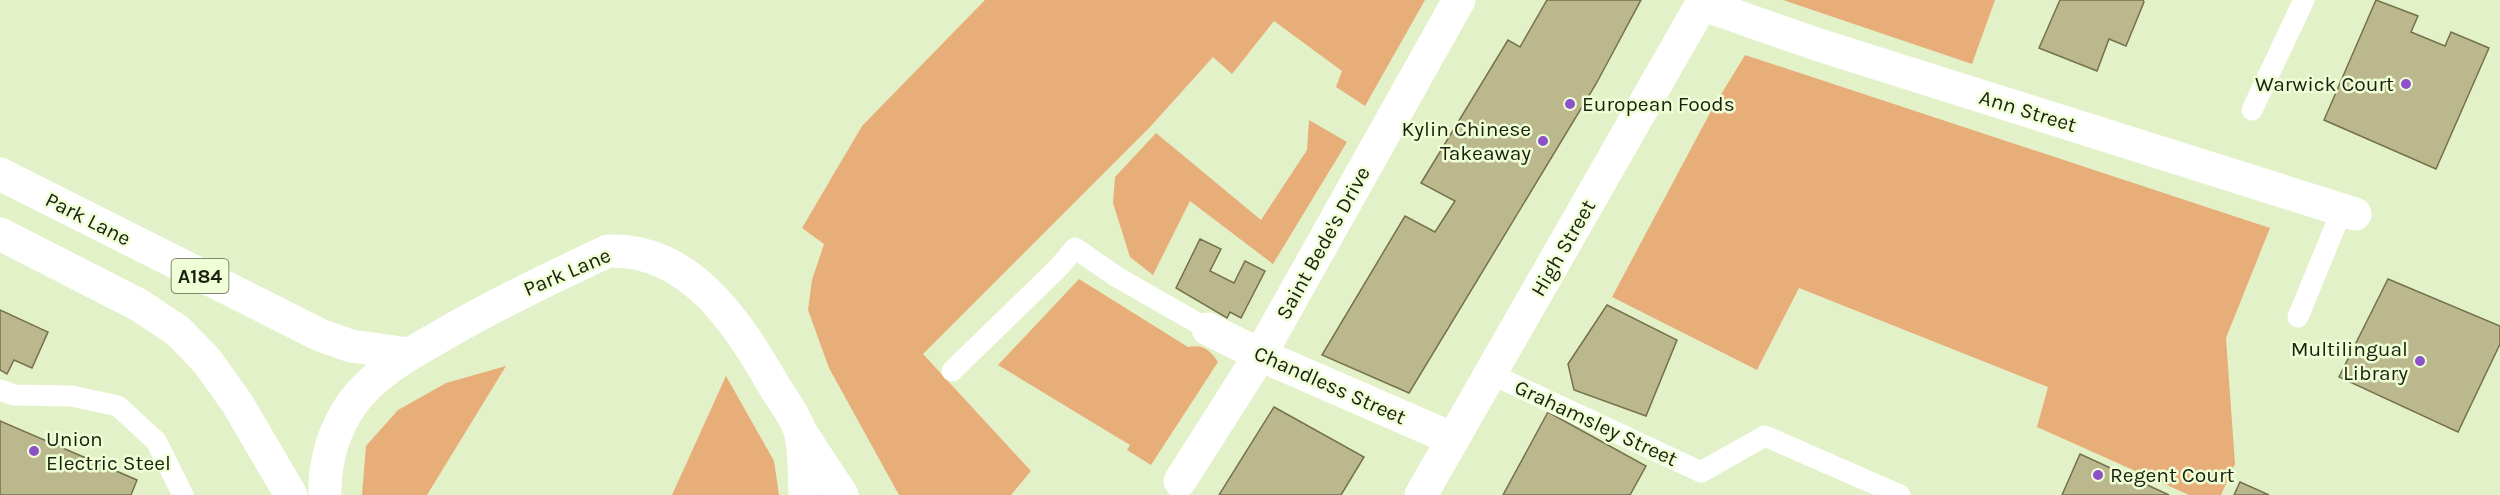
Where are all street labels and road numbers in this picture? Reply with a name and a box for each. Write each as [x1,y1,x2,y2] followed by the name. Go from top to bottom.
[1977,85,2079,137] street label: Ann Street
[1271,162,1375,324] street label: Saint Bede's Drive
[41,187,135,251] street label: Park Lane
[1526,195,1600,301] street label: High Street
[520,243,614,301] street label: Park Lane
[172,259,228,293] road number: A184
[1250,341,1410,429] street label: Chandless Street
[1511,375,1681,471] street label: Grahamsley Street

